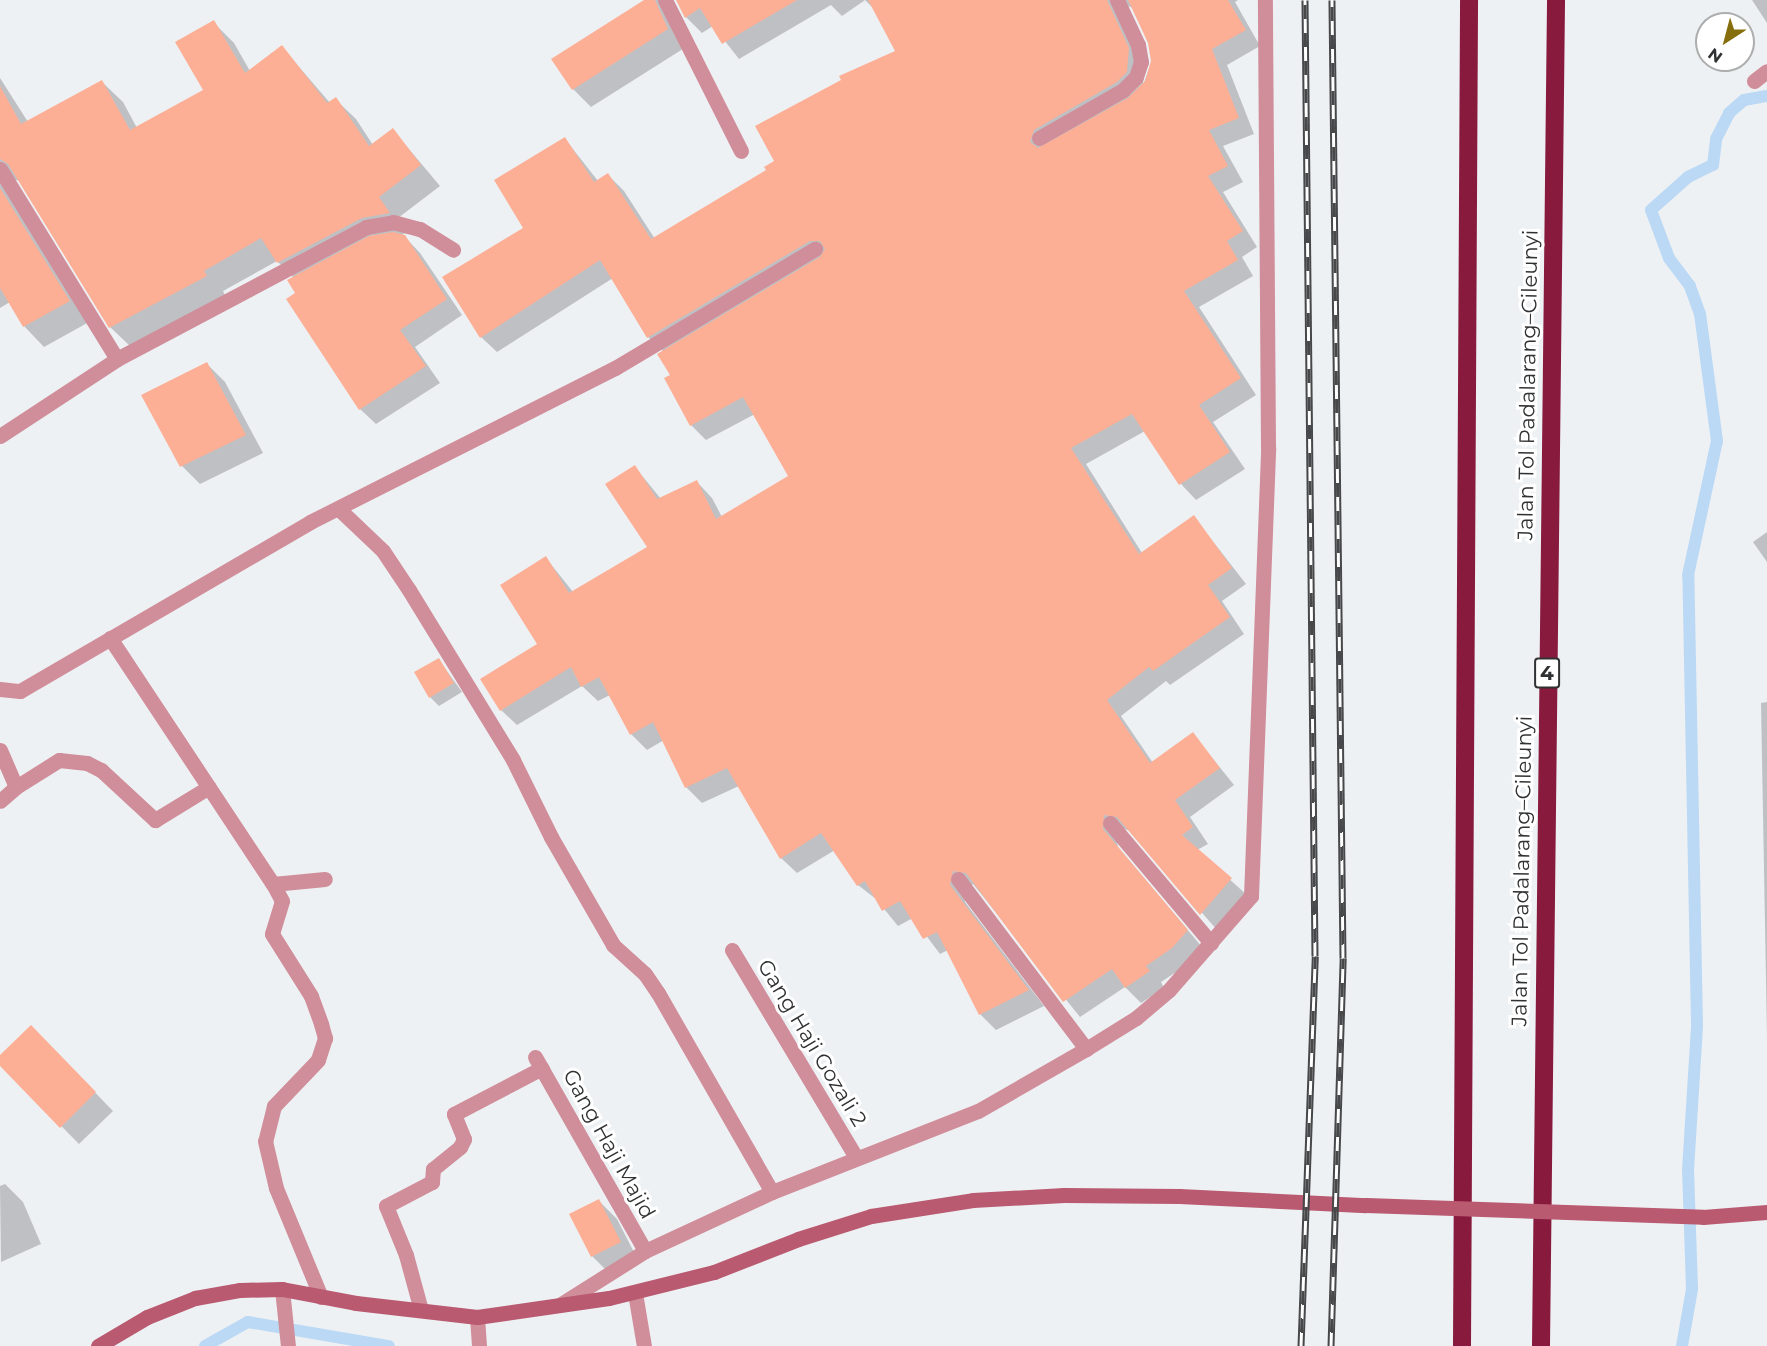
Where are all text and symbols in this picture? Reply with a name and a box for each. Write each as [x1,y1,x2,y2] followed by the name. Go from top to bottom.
[1695,12,1755,72] north arrow
[1704,44,1726,67] text: N
[1513,229,1543,541] street label: Jalan Tol Padalarang–Cileunyi
[1534,656,1560,690] road number: 4
[1507,715,1537,1027] street label: Jalan Tol Padalarang–Cileunyi
[752,955,872,1131] street label: Gang Haji Gozali 2
[557,1065,661,1223] street label: Gang Haji Majid

